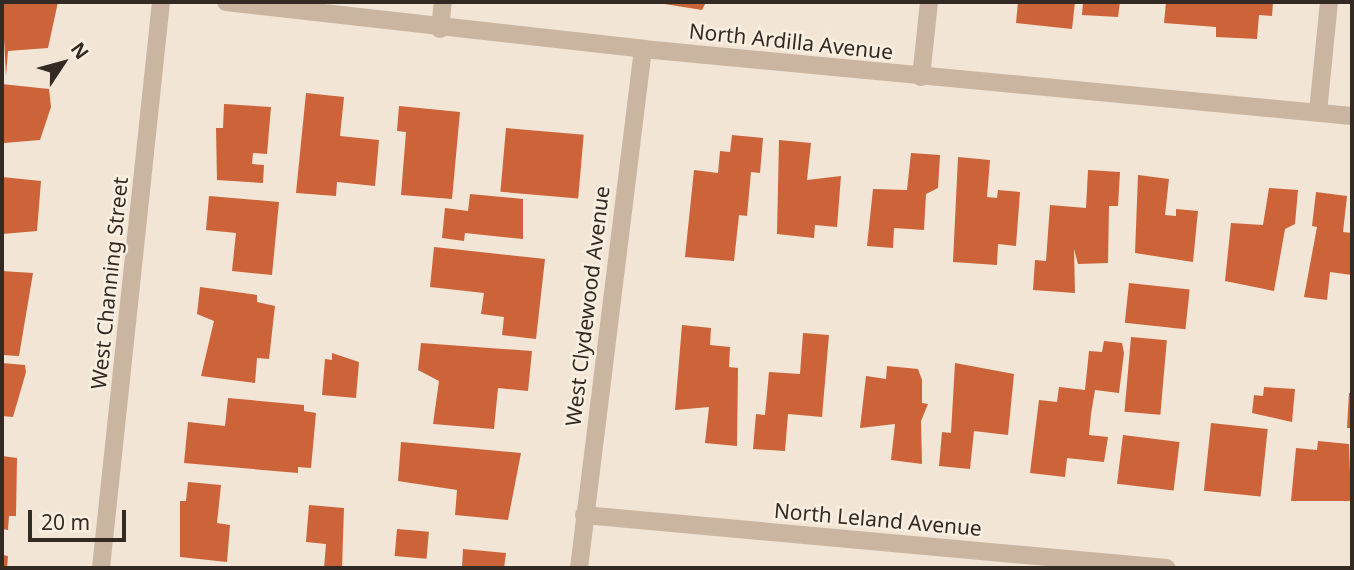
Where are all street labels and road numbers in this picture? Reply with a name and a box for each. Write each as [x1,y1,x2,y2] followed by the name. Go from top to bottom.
[688,18,894,64] street label: North Ardilla Avenue
[85,176,133,390] street label: West Channing Street
[560,184,614,428] street label: West Clydewood Avenue
[773,497,983,541] street label: North Leland Avenue

